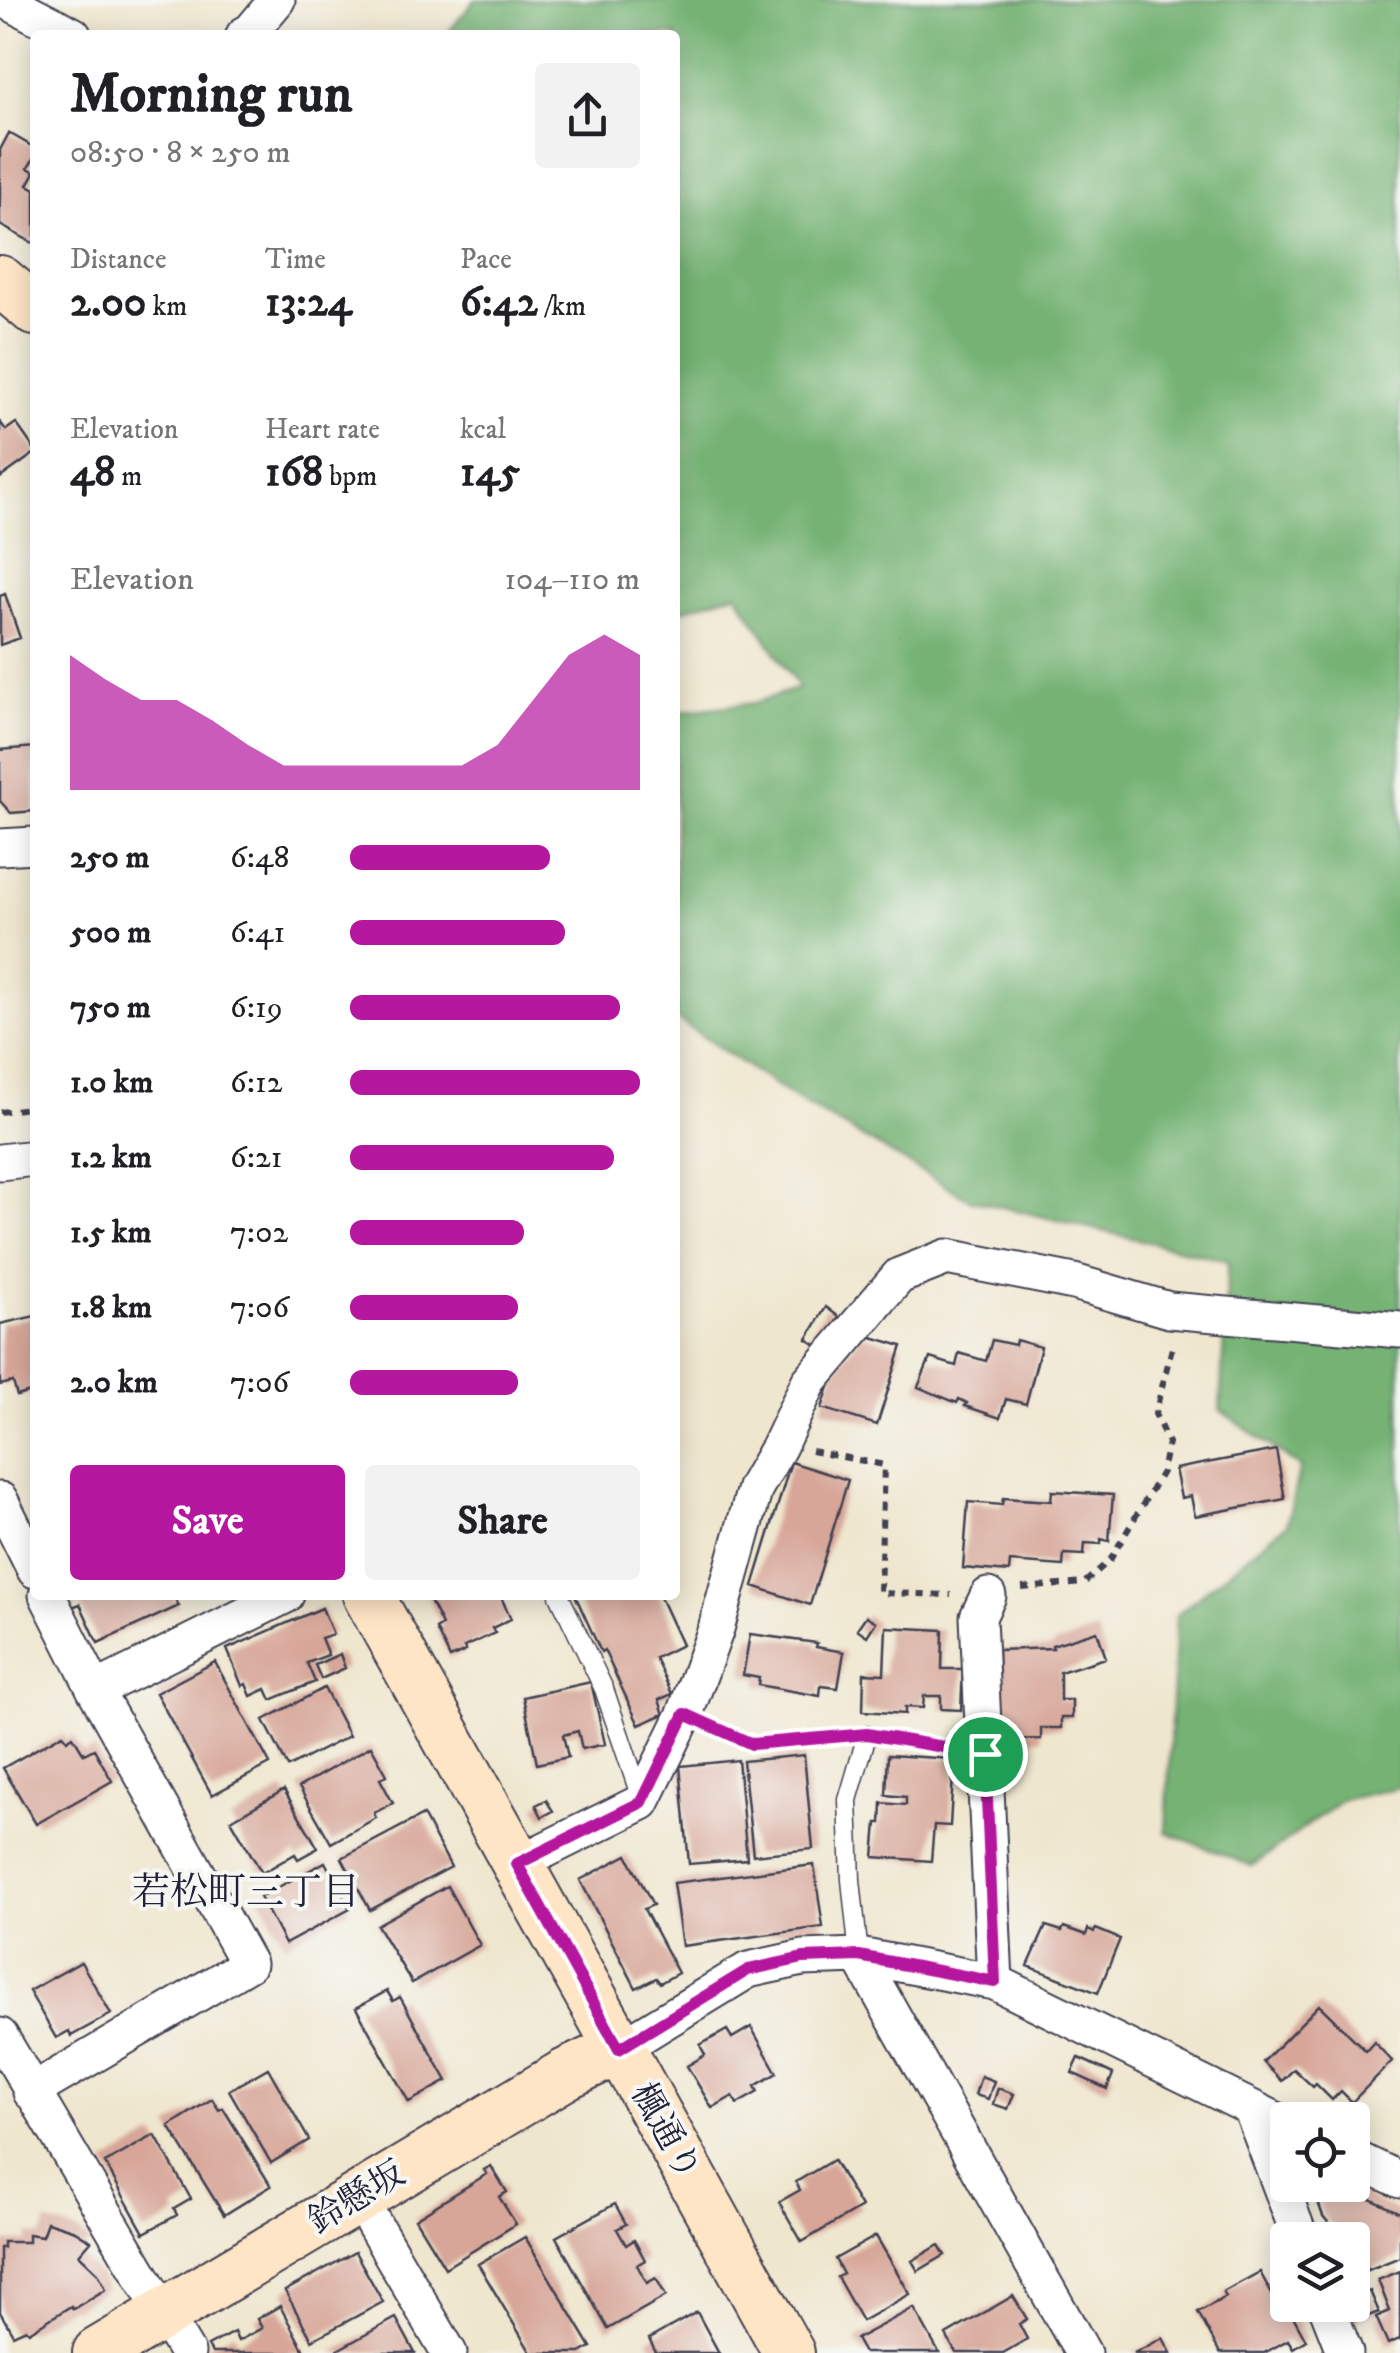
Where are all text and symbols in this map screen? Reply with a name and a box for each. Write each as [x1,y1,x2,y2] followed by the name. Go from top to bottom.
[70,61,352,130] text: Morning run
[535,63,640,168] button: share
[70,133,291,173] text: 08:50 · 8 × 250 m
[70,242,166,277] text: Distance
[265,242,326,277] text: Time
[460,242,512,277] text: Pace
[70,277,146,329] text: 2.00
[265,277,352,329] text: 13:24
[460,277,538,329] text: 6:42
[146,289,187,324] text: km
[538,289,586,324] text: /km
[70,412,178,447] text: Elevation
[265,412,380,447] text: Heart rate
[460,412,506,447] text: kcal
[70,447,115,499] text: 48
[265,447,323,499] text: 168
[460,447,520,499] text: 145
[115,459,142,494] text: m
[323,459,377,494] text: bpm
[70,560,194,600] text: Elevation
[504,560,640,600] text: 104–110 m
[70,838,150,878] text: 250 m
[230,838,289,878] text: 6:48
[70,913,151,953] text: 500 m
[230,913,285,953] text: 6:41
[70,988,151,1028] text: 750 m
[230,988,283,1028] text: 6:19
[70,1063,153,1103] text: 1.0 km
[230,1063,282,1103] text: 6:12
[70,1138,152,1178] text: 1.2 km
[230,1138,282,1178] text: 6:21
[70,1213,152,1253] text: 1.5 km
[230,1213,288,1253] text: 7:02
[70,1288,152,1328] text: 1.8 km
[230,1288,289,1328] text: 7:06
[70,1363,158,1403] text: 2.0 km
[230,1363,289,1403] text: 7:06
[70,1465,345,1580] button: Save
[365,1465,640,1580] button: Share
[943,1712,1028,1797] pin
[958,1727,1013,1782] icon: arrive
[132,1869,360,1917] district label: 若松町三丁目
[620,2075,710,2189] street label: 楓通り
[1270,2102,1370,2322] map controls
[1270,2102,1370,2202] button: locate
[301,2152,413,2244] street label: 鈴懸坂
[1270,2222,1370,2322] button: layers

